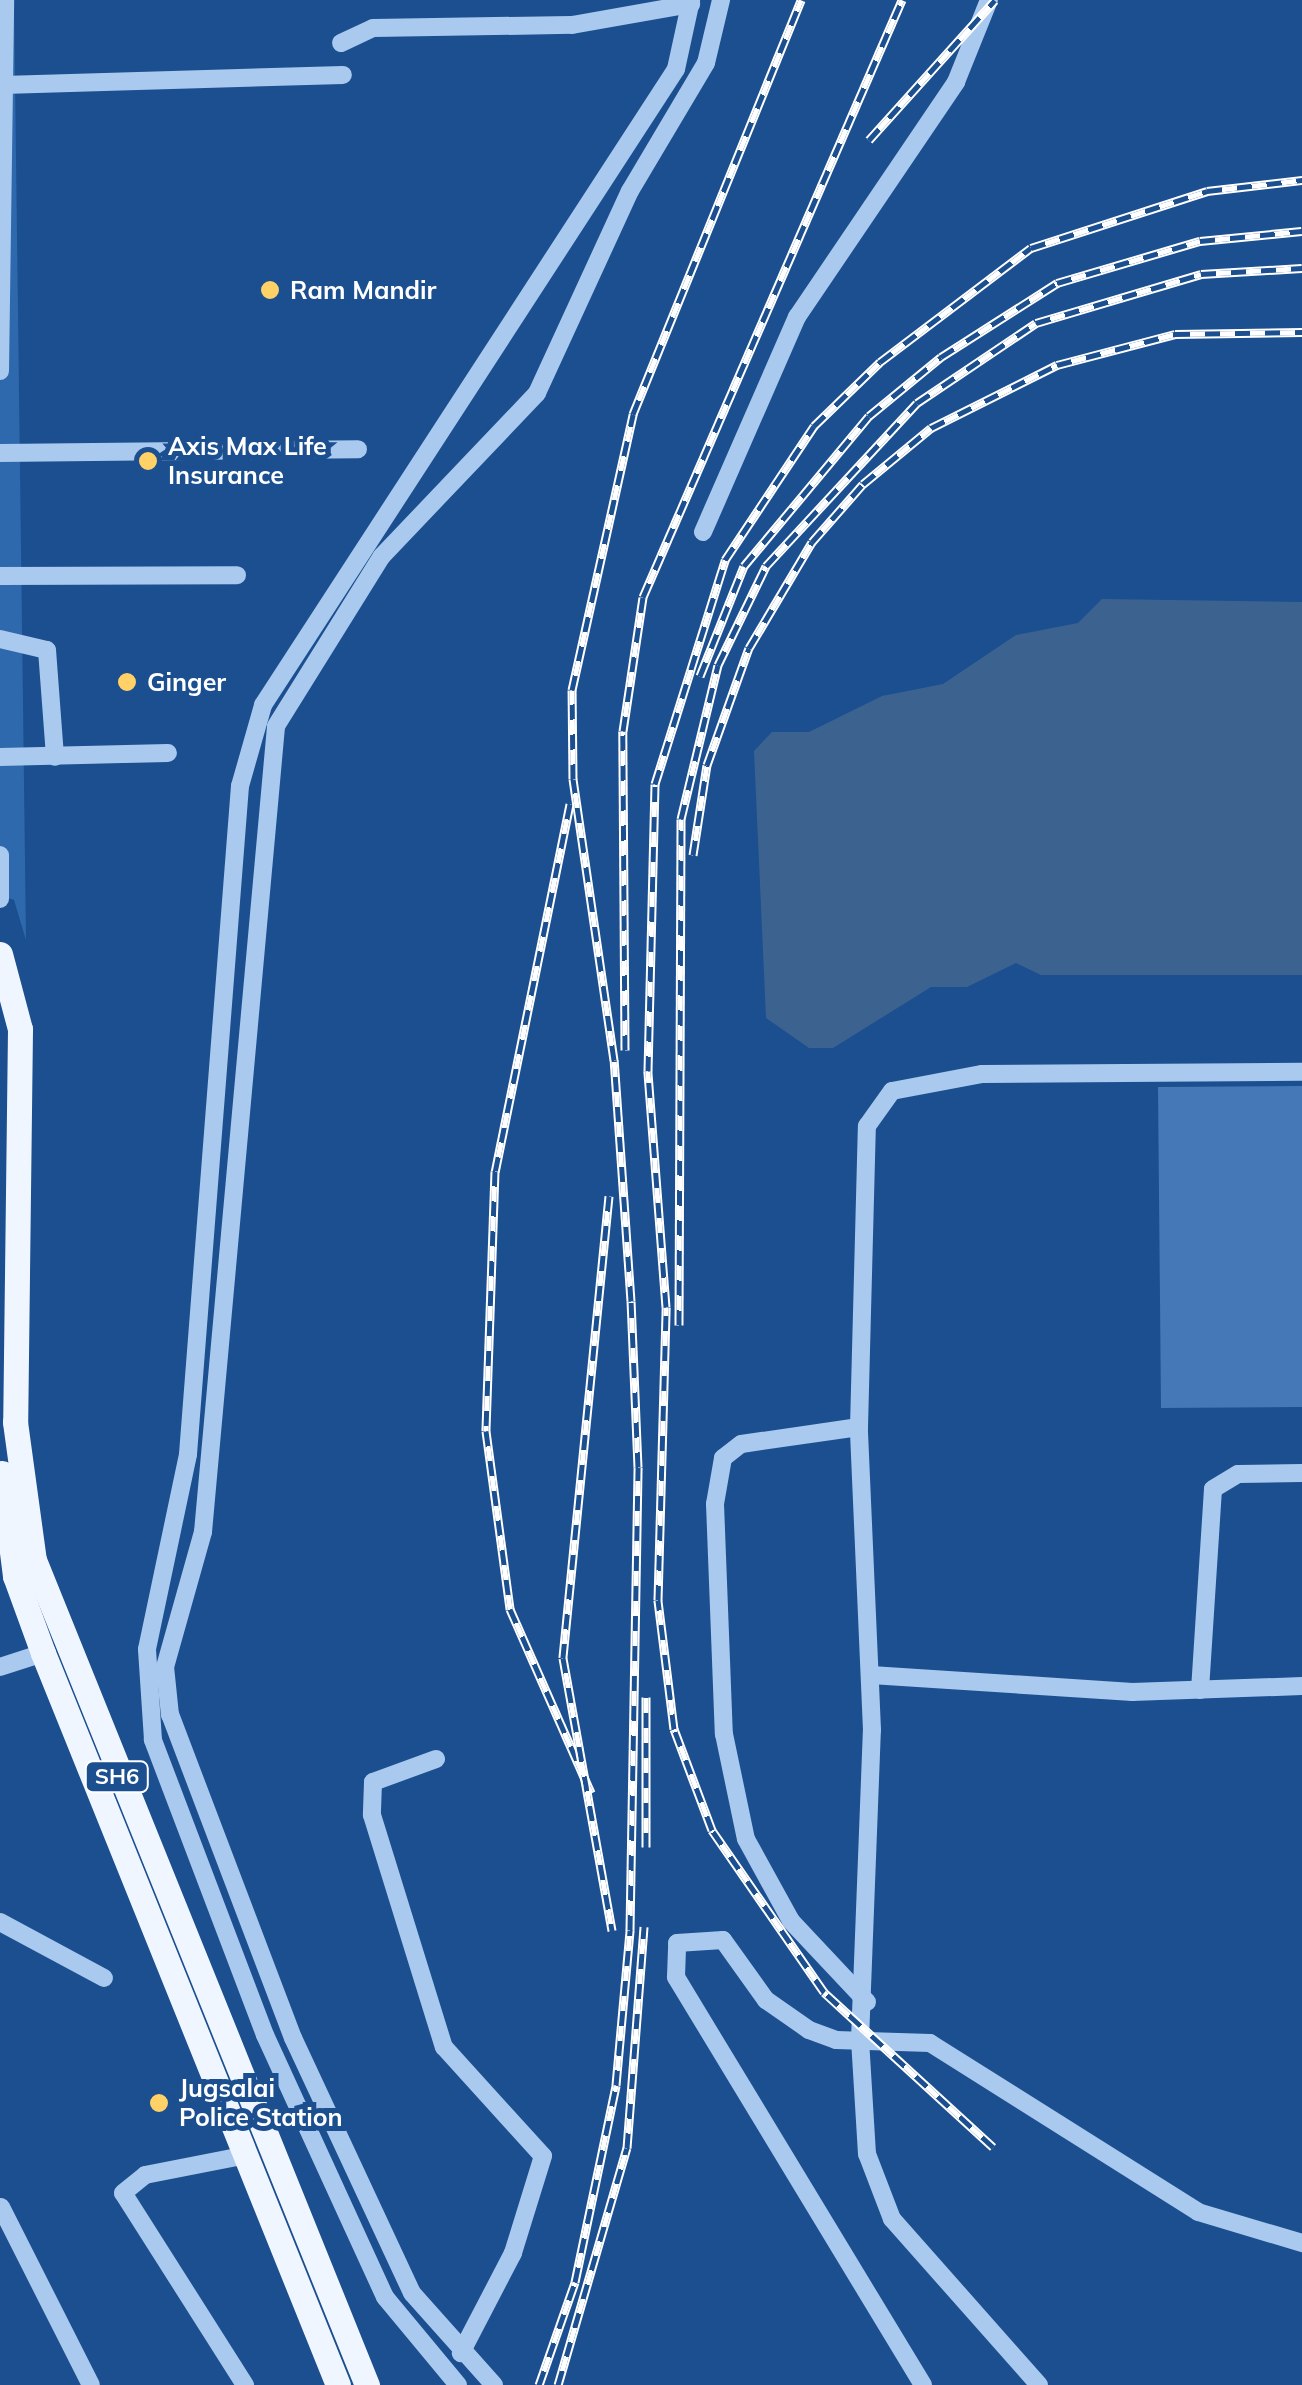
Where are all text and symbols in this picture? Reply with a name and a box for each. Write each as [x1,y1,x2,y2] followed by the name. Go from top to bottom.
[290,275,436,305] place label: Ram Mandir
[259,279,281,301] marker: Ram Mandir
[168,432,327,491] place label: Axis Max Life Insurance
[137,450,159,472] marker: Axis Max Life Insurance
[147,667,226,697] place label: Ginger
[116,671,138,693] marker: Ginger
[84,1760,150,1794] road number: SH6
[179,2074,343,2133] place label: Jugsalai Police Station
[148,2092,170,2114] marker: Jugsalai Police Station

